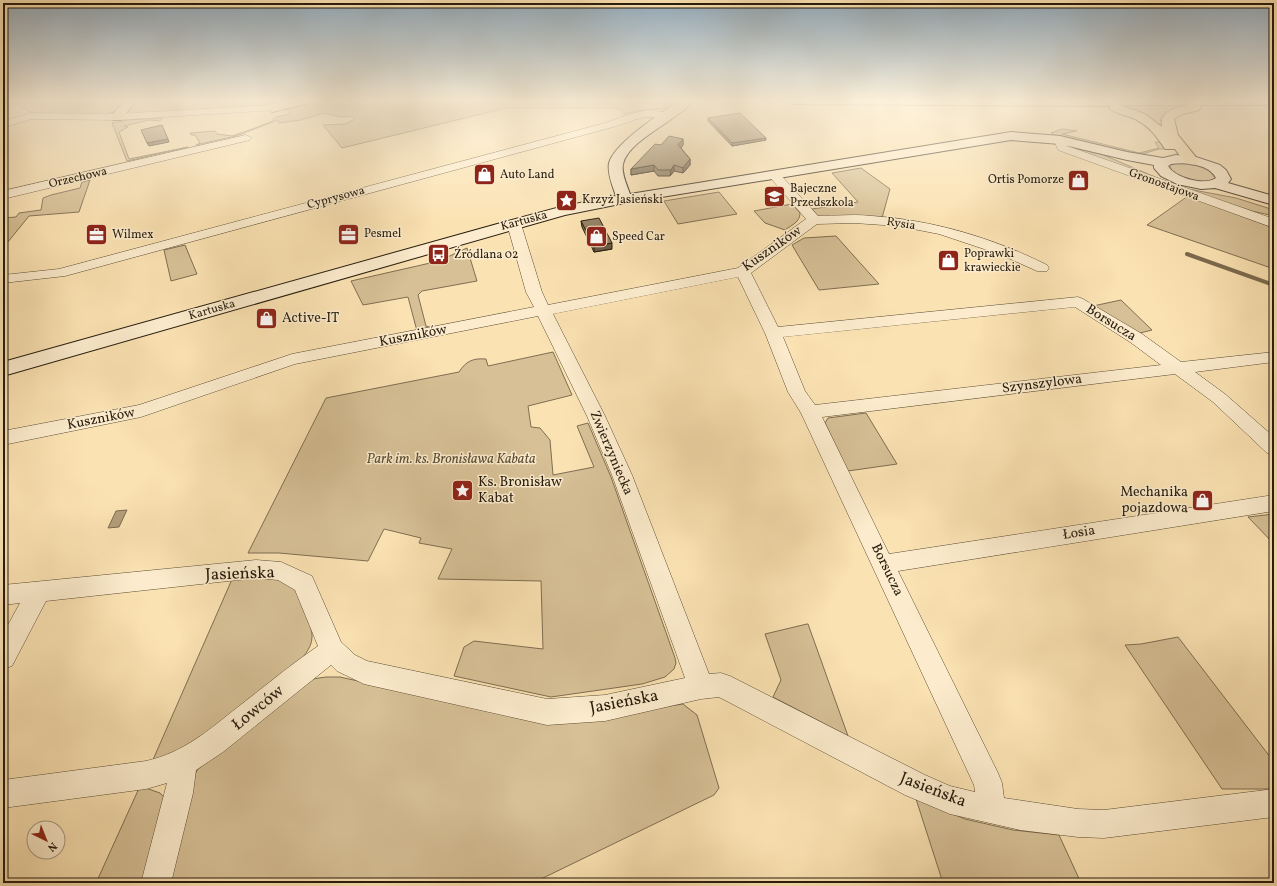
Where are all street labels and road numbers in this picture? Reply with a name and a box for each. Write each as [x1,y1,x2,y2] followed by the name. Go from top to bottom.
[47,164,109,192] street label: Orzechowa
[1127,165,1202,205] street label: Gronostajowa
[305,183,367,213] street label: Cyprysowa
[499,207,549,235] street label: Kartuska
[885,214,917,234] street label: Rysia
[738,221,806,276] street label: Kuszników
[187,296,237,324] street label: Kartuska
[1082,300,1140,346] street label: Borsucza
[378,320,449,352] street label: Kuszników
[1001,370,1083,398] street label: Szynszylowa
[66,403,137,435] street label: Kuszników
[585,408,637,498] street label: Zwierzyniecka
[1061,521,1097,545] street label: Łosia
[866,541,908,599] street label: Borsucza
[205,561,275,587] street label: Jasieńska
[227,680,289,736] street label: Łowców
[588,684,660,720] street label: Jasieńska
[896,767,970,813] street label: Jasieńska

